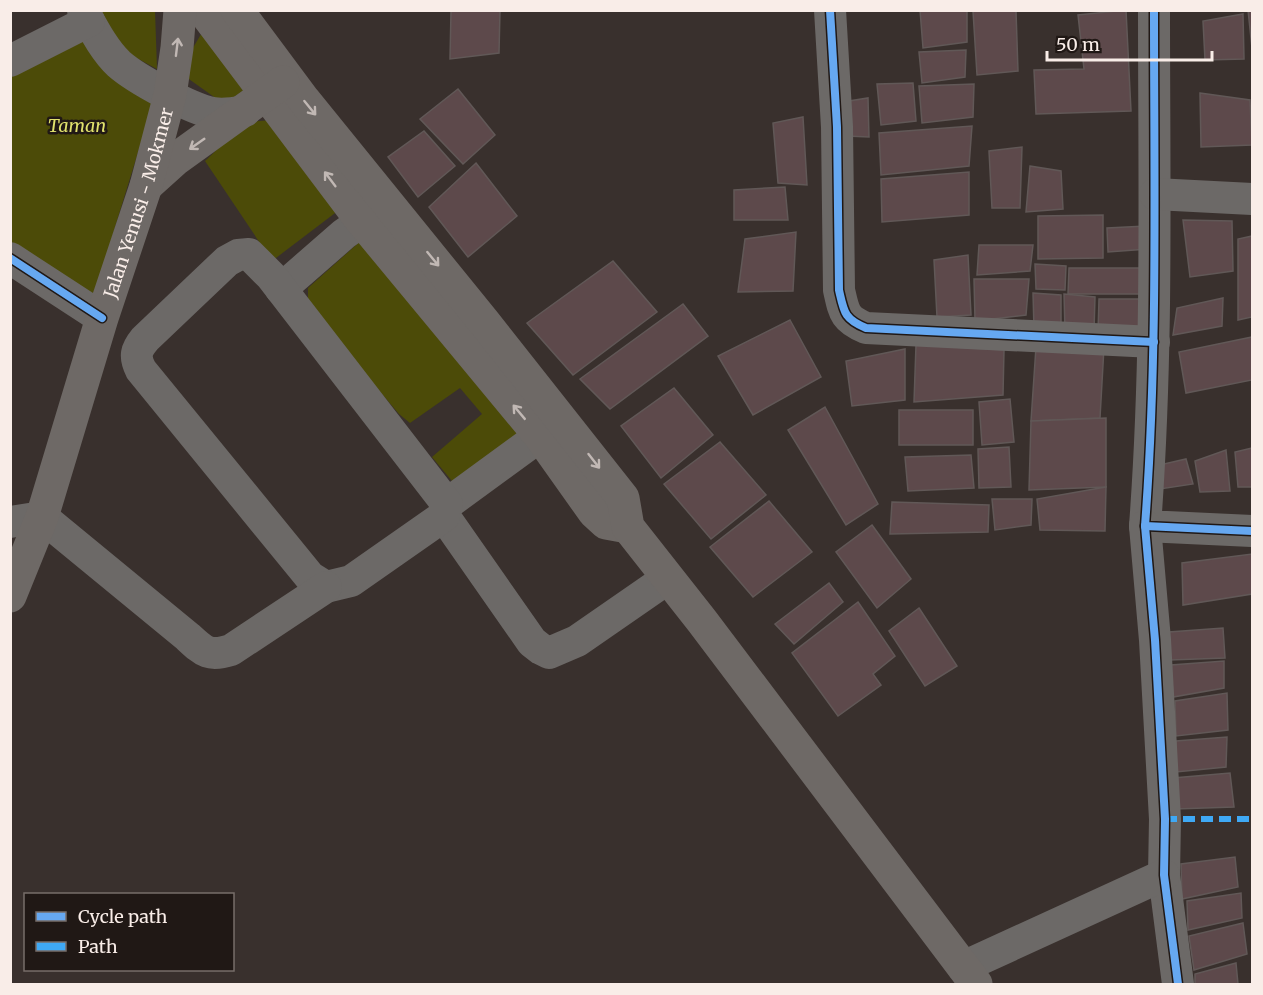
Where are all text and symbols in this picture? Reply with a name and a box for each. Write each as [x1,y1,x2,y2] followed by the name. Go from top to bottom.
[1047,24,1212,62] scale bar
[1056,33,1100,56] text: 50 m
[172,37,183,57] one-way arrow
[303,99,316,115] one-way arrow
[98,105,178,302] street label: Jalan Yenusi - Mokmer
[48,114,106,137] park label: Taman
[189,138,205,150] one-way arrow
[324,172,336,188] one-way arrow
[426,251,439,267] one-way arrow
[513,404,526,420] one-way arrow
[587,452,600,468] one-way arrow
[24,893,234,971] legend
[78,905,168,928] text: Cycle path
[78,935,118,958] text: Path

